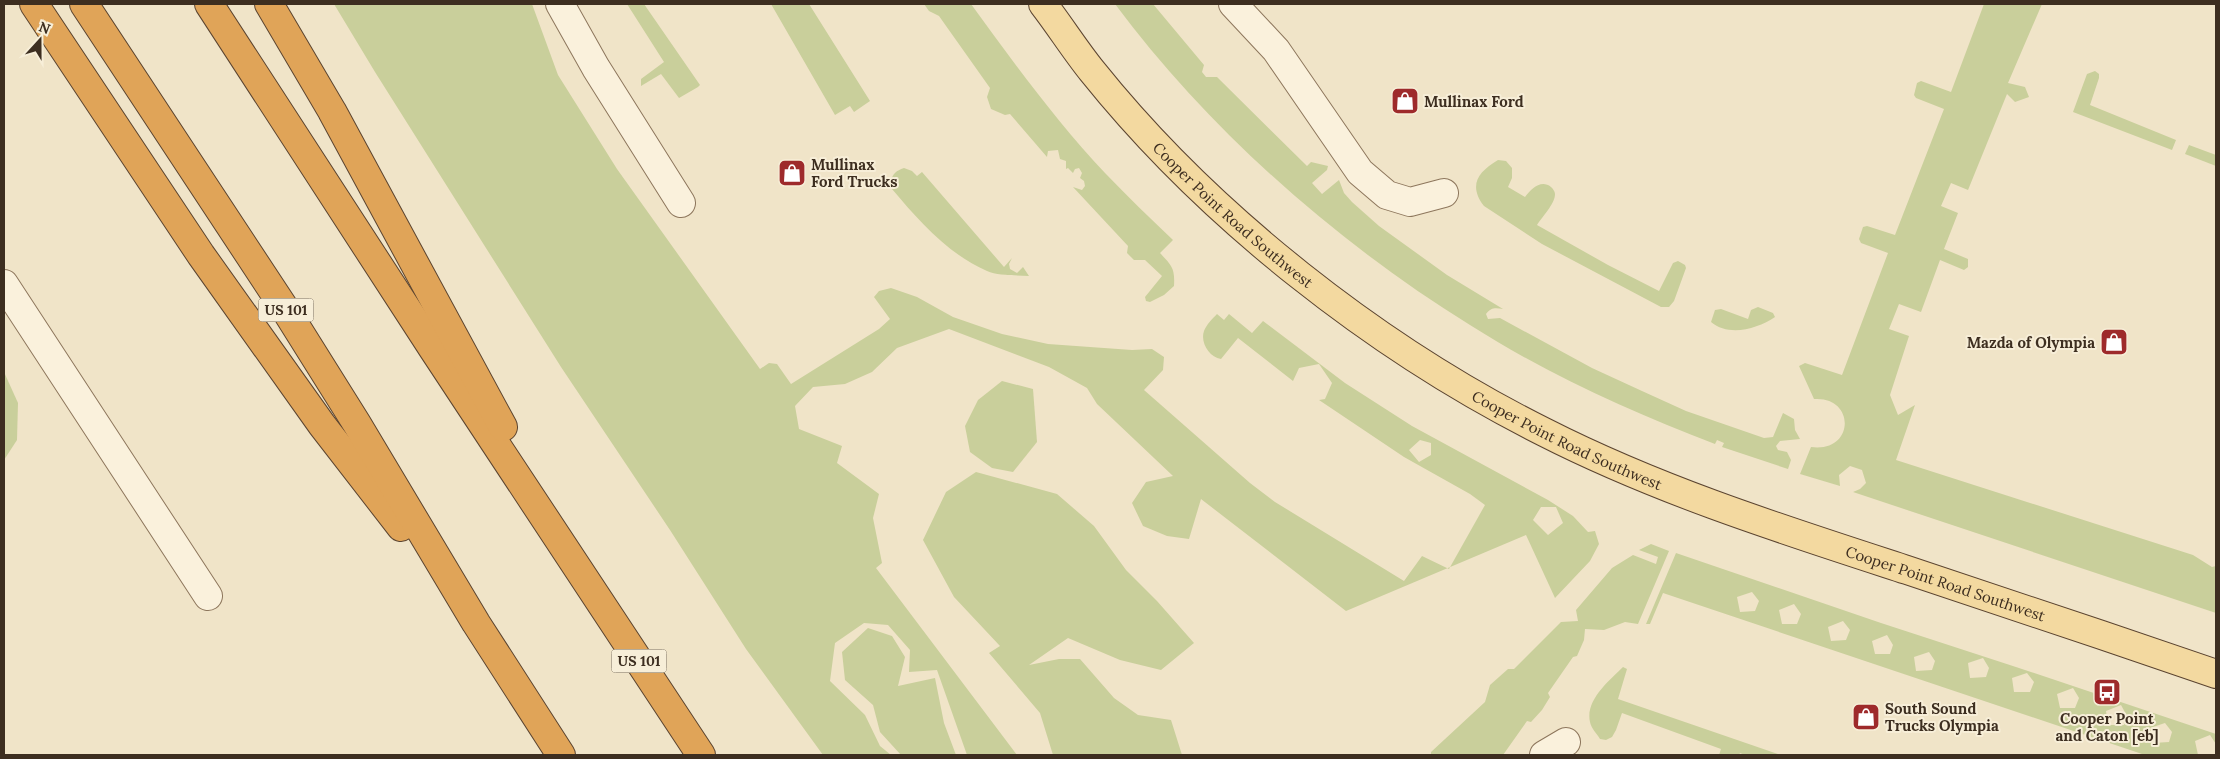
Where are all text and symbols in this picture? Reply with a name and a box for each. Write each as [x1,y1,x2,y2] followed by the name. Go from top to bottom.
[15,15,65,65] north arrow
[36,18,53,38] text: N
[1390,86,1420,116] shop icon: Mullinax Ford
[1424,92,1524,111] place label: Mullinax Ford
[1149,138,1317,292] street label: Cooper Point Road Southwest
[811,155,898,191] place label: Mullinax Ford Trucks
[777,158,807,188] shop icon: Mullinax Ford Trucks
[258,298,314,322] road number: US 101
[2099,327,2129,357] shop icon: Mazda of Olympia
[1967,333,2095,352] place label: Mazda of Olympia
[1469,386,1665,494] street label: Cooper Point Road Southwest
[1843,541,2048,625] street label: Cooper Point Road Southwest
[612,649,666,672] road number: US 101
[2092,677,2122,707] bus stop icon: Cooper Point and Caton [eb]
[1885,699,1999,735] place label: South Sound Trucks Olympia
[1851,702,1881,732] shop icon: South Sound Trucks Olympia
[2055,709,2159,745] place label: Cooper Point and Caton [eb]

